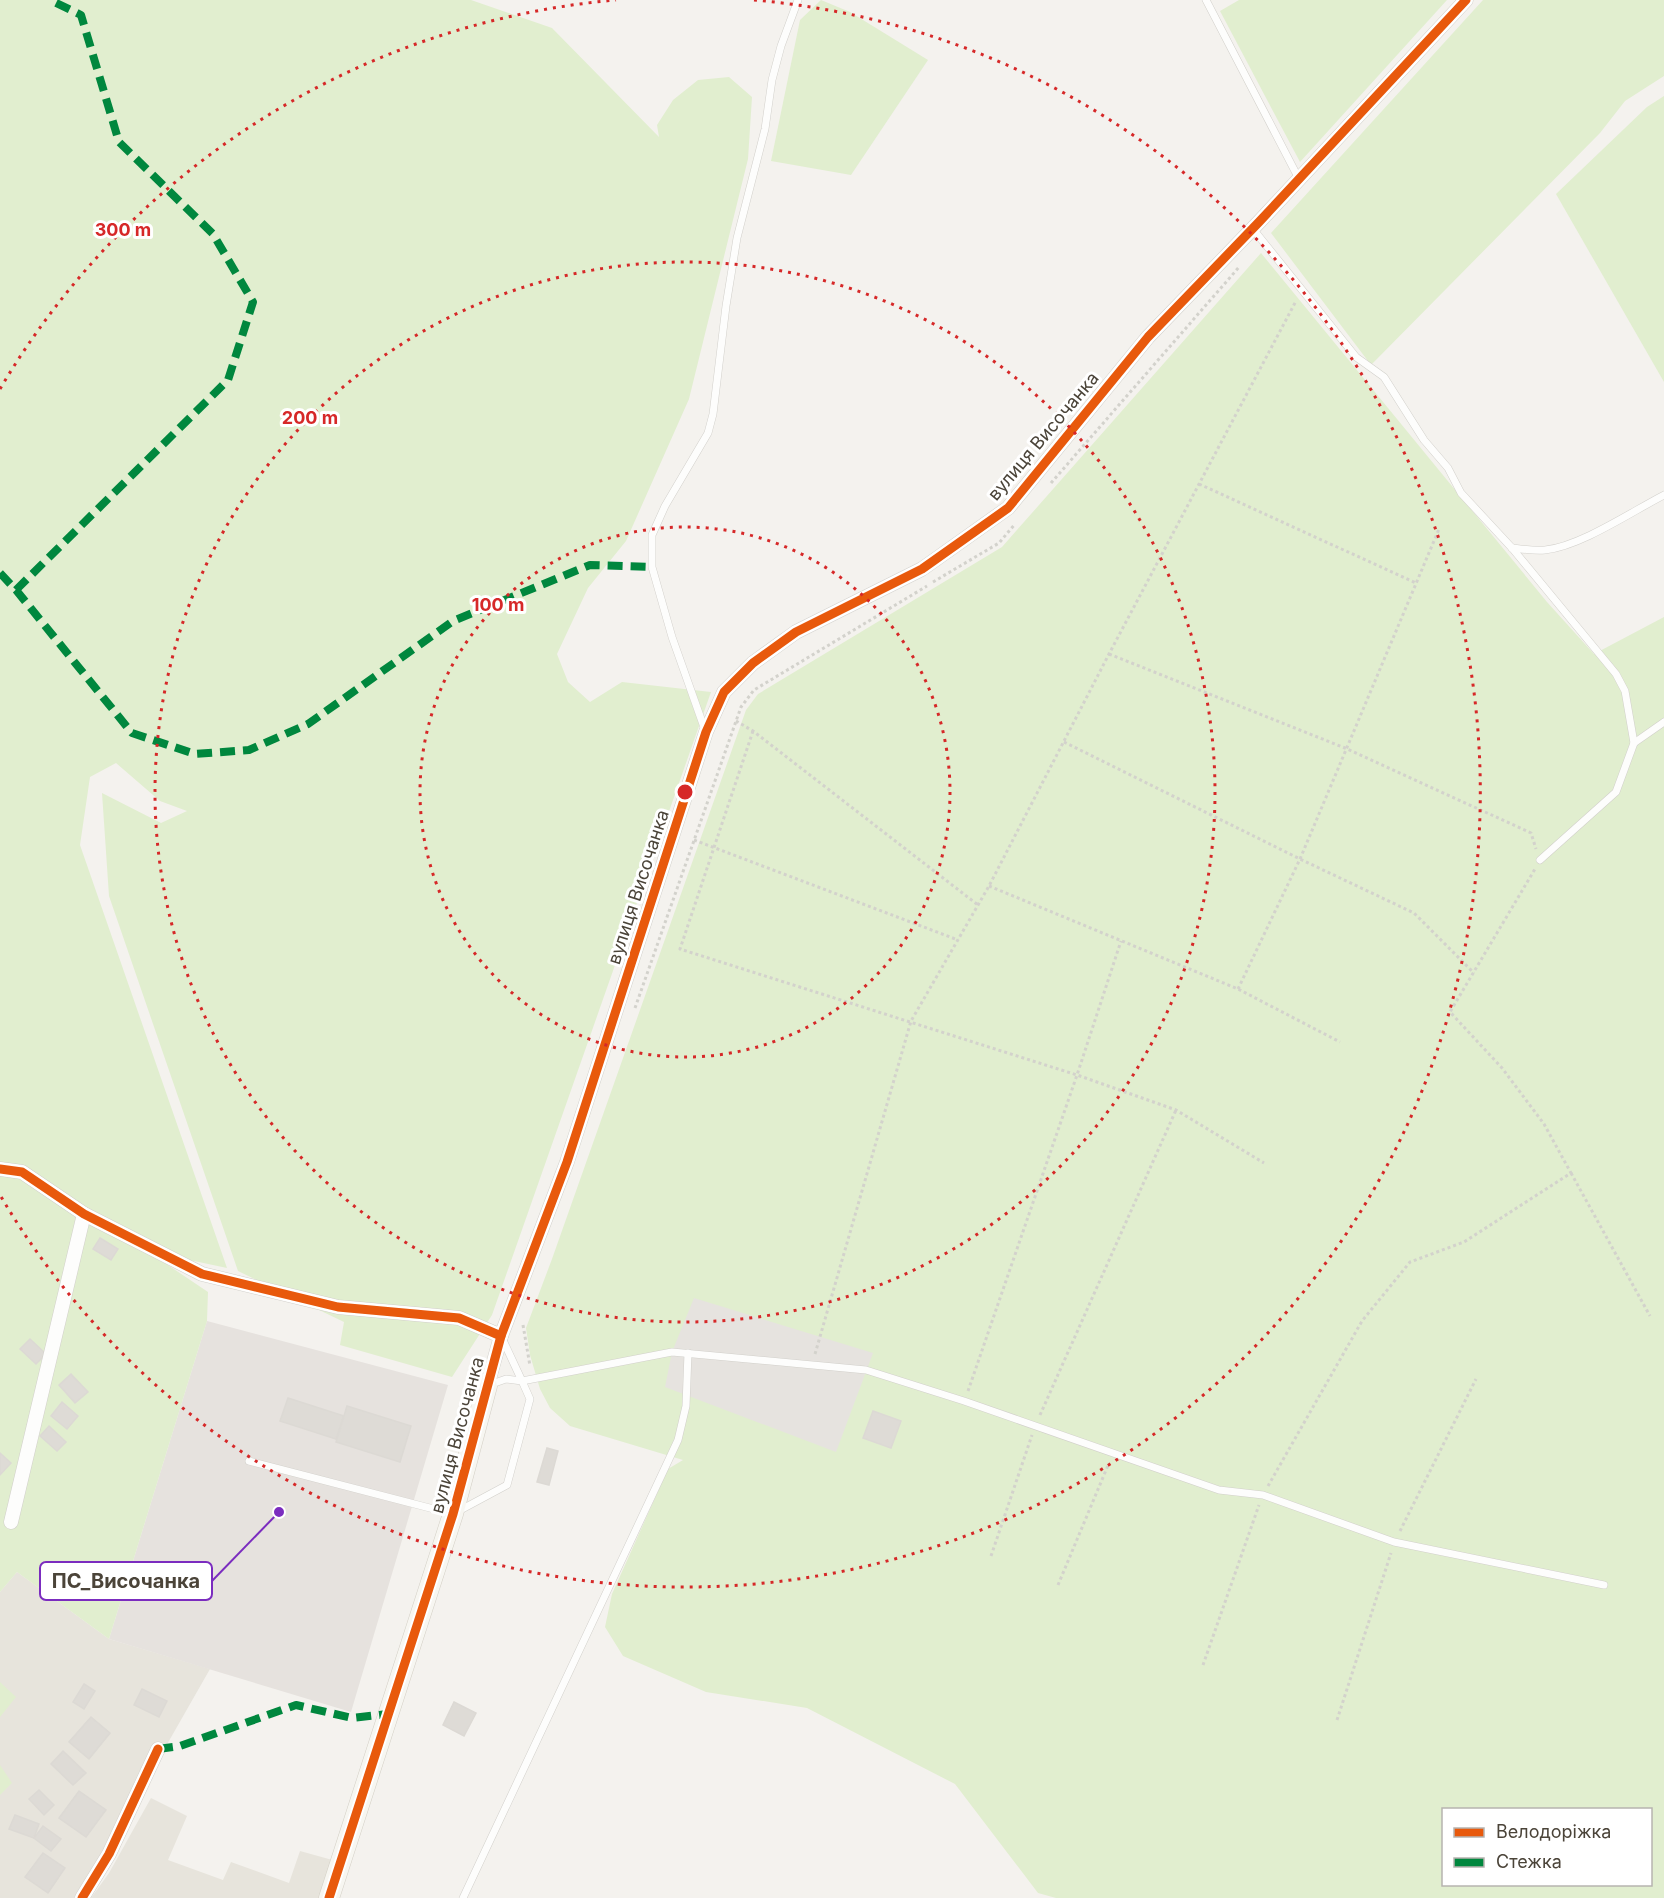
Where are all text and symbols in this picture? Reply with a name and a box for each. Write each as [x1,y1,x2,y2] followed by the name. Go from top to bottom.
[95,219,151,240] text: 300 m
[983,368,1103,504] street label: вулиця Височанка
[282,407,338,428] text: 200 m
[472,594,524,615] text: 100 m
[675,782,695,802] centre of rings
[603,807,673,967] street label: вулиця Височанка
[426,1355,488,1515] street label: вулиця Височанка
[40,1562,212,1600] callout: ПС_Височанка
[52,1569,200,1593] text: ПС_Височанка
[1442,1808,1652,1886] legend
[1496,1821,1611,1842] text: Велодоріжка
[1496,1851,1562,1872] text: Стежка

